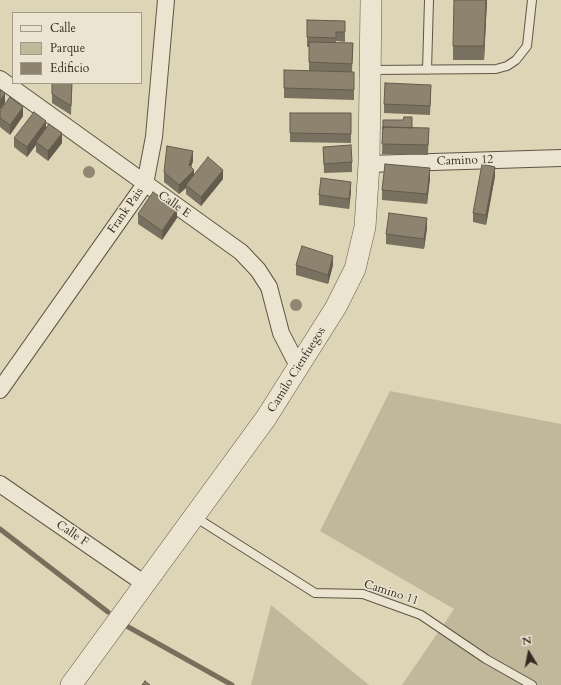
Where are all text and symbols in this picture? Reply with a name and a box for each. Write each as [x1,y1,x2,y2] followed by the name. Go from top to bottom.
[12,12,142,84] legend
[50,20,76,36] text: Calle
[50,40,85,56] text: Parque
[50,60,89,76] text: Edificio
[436,153,494,169] street label: Camino 12
[105,185,147,237] street label: Frank Pais
[155,189,193,221] street label: Calle E
[265,324,329,416] street label: Camilo Cienfuegos
[53,518,91,550] street label: Calle F
[362,577,420,609] street label: Camino 11
[521,632,533,649] text: N
[509,633,549,673] north arrow

